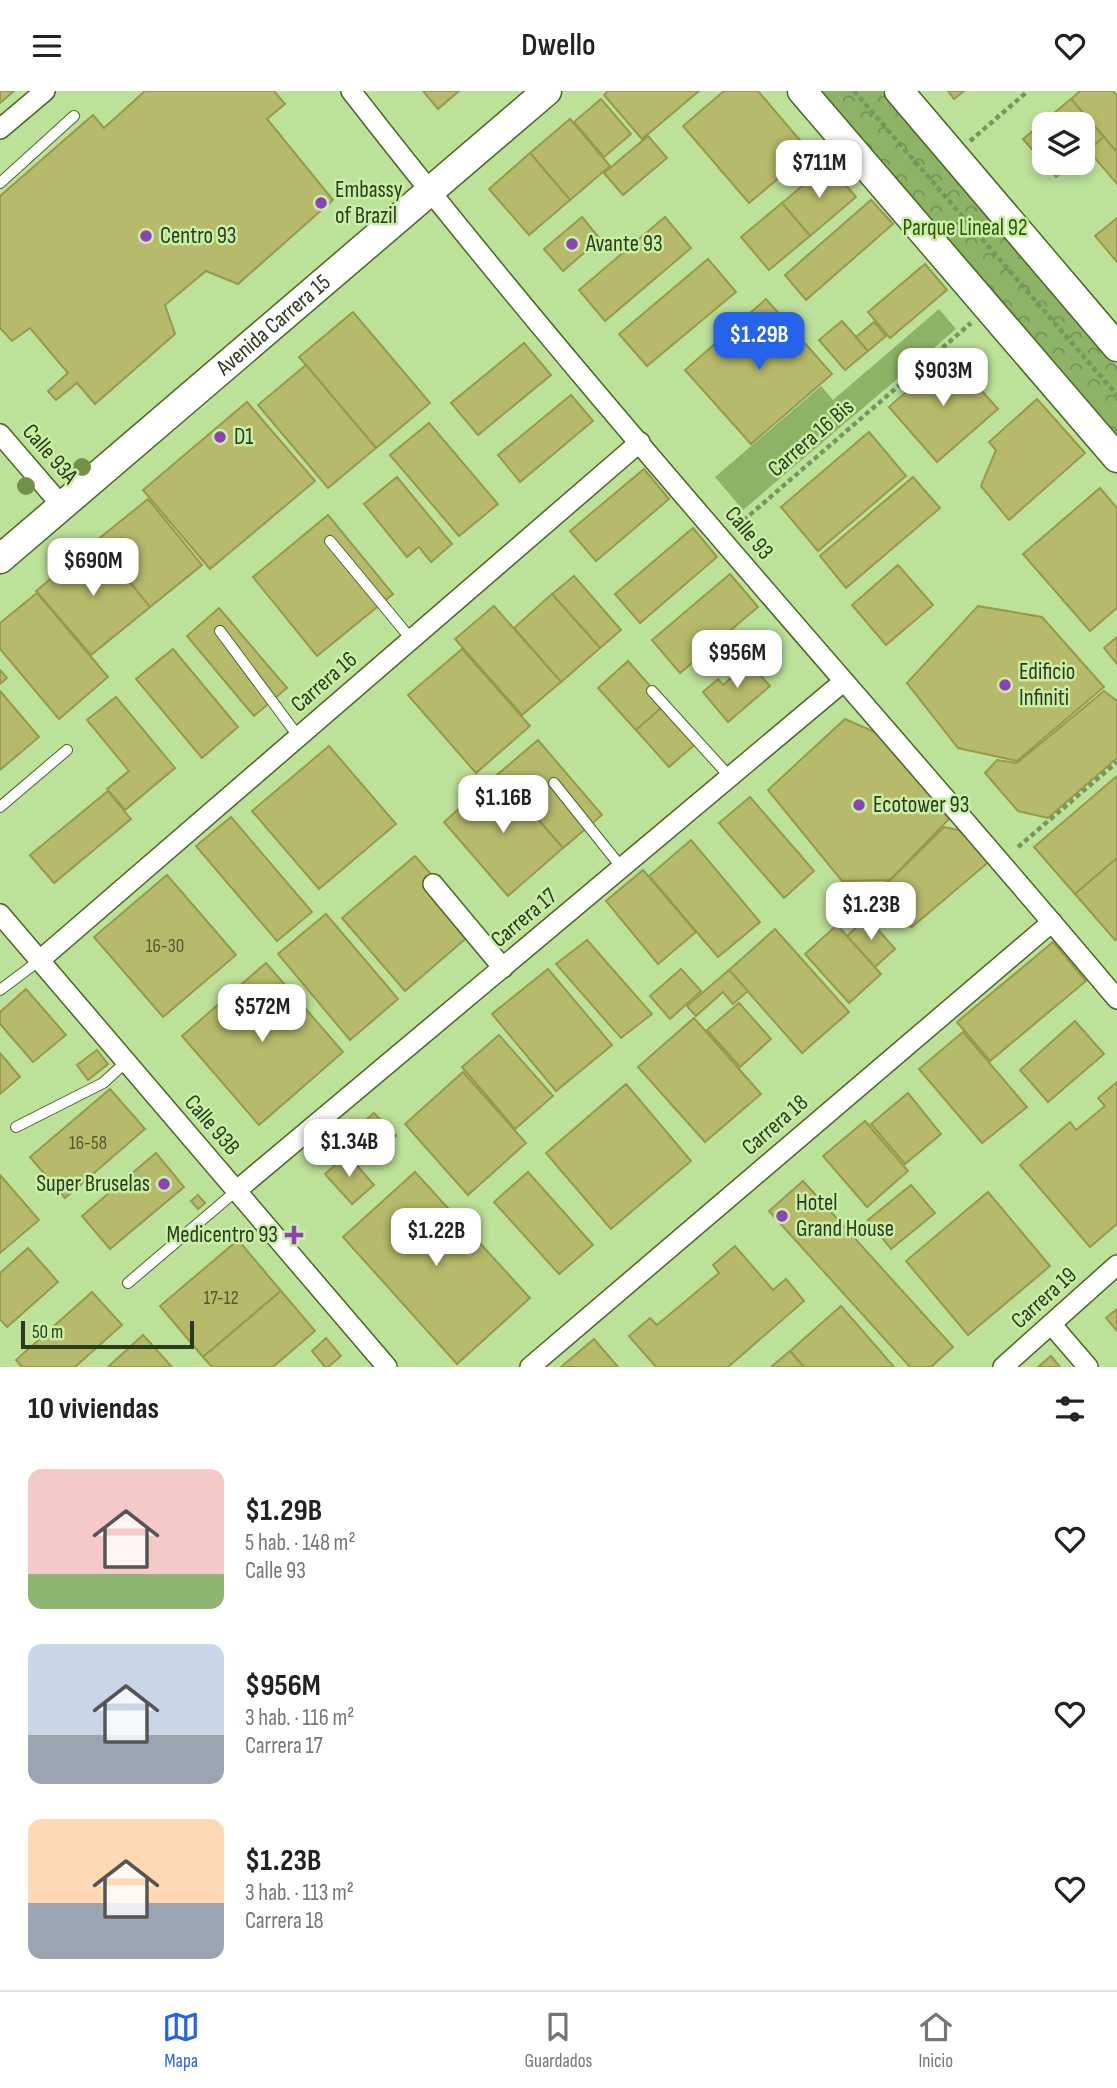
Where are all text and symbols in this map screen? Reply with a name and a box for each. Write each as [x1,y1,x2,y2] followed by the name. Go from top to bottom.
[521,26,596,65] text: Dwello
[28,27,66,65] icon: menu
[1051,27,1089,65] icon: heart
[1032,112,1095,175] map controls
[1032,112,1095,175] button: layers
[770,141,868,200] pin: $711M
[792,149,846,177] text: $711M
[335,176,403,230] place label: Embassy of Brazil
[313,195,329,211] marker: Embassy of Brazil
[903,214,1027,242] park label: Parque Lineal 92
[160,222,236,250] place label: Centro 93
[138,228,154,244] marker: Centro 93
[585,230,663,258] place label: Avante 93
[564,236,580,252] marker: Avante 93
[210,268,336,382] street label: Avenida Carrera 15
[702,313,816,372] pin: $1.29B
[730,321,788,349] text: $1.29B
[894,349,992,408] pin: $903M
[914,357,972,385] text: $903M
[762,393,860,483] street label: Carrera 16 Bis
[16,418,84,490] street label: Calle 93A
[234,423,253,451] place label: D1
[212,429,228,445] marker: D1
[719,501,779,565] street label: Calle 93
[44,539,142,598] pin: $690M
[64,547,122,575] text: $690M
[688,631,786,690] pin: $956M
[708,639,766,667] text: $956M
[285,646,363,718] street label: Carrera 16
[1019,658,1075,712] place label: Edificio Infiniti
[997,677,1013,693] marker: Edificio Infiniti
[446,775,560,835] pin: $1.16B
[474,784,532,812] text: $1.16B
[873,791,969,819] place label: Ecotower 93
[851,797,867,813] marker: Ecotower 93
[485,882,563,954] street label: Carrera 17
[814,883,928,942] pin: $1.23B
[842,891,900,919] text: $1.23B
[146,935,184,958] house number: 16-30
[213,985,311,1044] pin: $572M
[234,993,290,1021] text: $572M
[178,1089,246,1161] street label: Calle 93B
[736,1089,814,1161] street label: Carrera 18
[292,1119,406,1179] pin: $1.34B
[320,1128,378,1156] text: $1.34B
[69,1132,107,1155] house number: 16-58
[36,1170,150,1198] place label: Super Bruselas
[156,1176,172,1192] marker: Super Bruselas
[796,1189,894,1243] place label: Hotel Grand House
[774,1208,790,1224] marker: Hotel Grand House
[379,1209,493,1268] pin: $1.22B
[407,1217,465,1245] text: $1.22B
[167,1221,278,1249] place label: Medicentro 93
[284,1225,304,1245] marker: Medicentro 93
[1005,1261,1083,1335] street label: Carrera 19
[204,1287,238,1310] house number: 17-12
[21,1318,194,1350] scale bar
[32,1321,63,1344] text: 50 m
[1051,1390,1089,1428] icon: filters
[28,1391,159,1427] text: 10 viviendas
[245,1493,322,1529] text: $1.29B
[84,1497,168,1581] icon: home
[1051,1520,1089,1558] icon: heart
[245,1529,356,1557] text: 5 hab. · 148 m²
[245,1557,306,1585] text: Calle 93
[245,1668,321,1704] text: $956M
[84,1672,168,1756] icon: home
[1051,1695,1089,1733] icon: heart
[245,1704,354,1732] text: 3 hab. · 116 m²
[245,1732,323,1760] text: Carrera 17
[245,1843,321,1879] text: $1.23B
[84,1847,168,1931] icon: home
[1051,1870,1089,1908] icon: heart
[245,1879,354,1907] text: 3 hab. · 113 m²
[245,1907,324,1935] text: Carrera 18
[162,2008,200,2073] tab: Mapa
[525,2008,592,2073] tab: Guardados
[917,2008,955,2073] tab: Inicio

